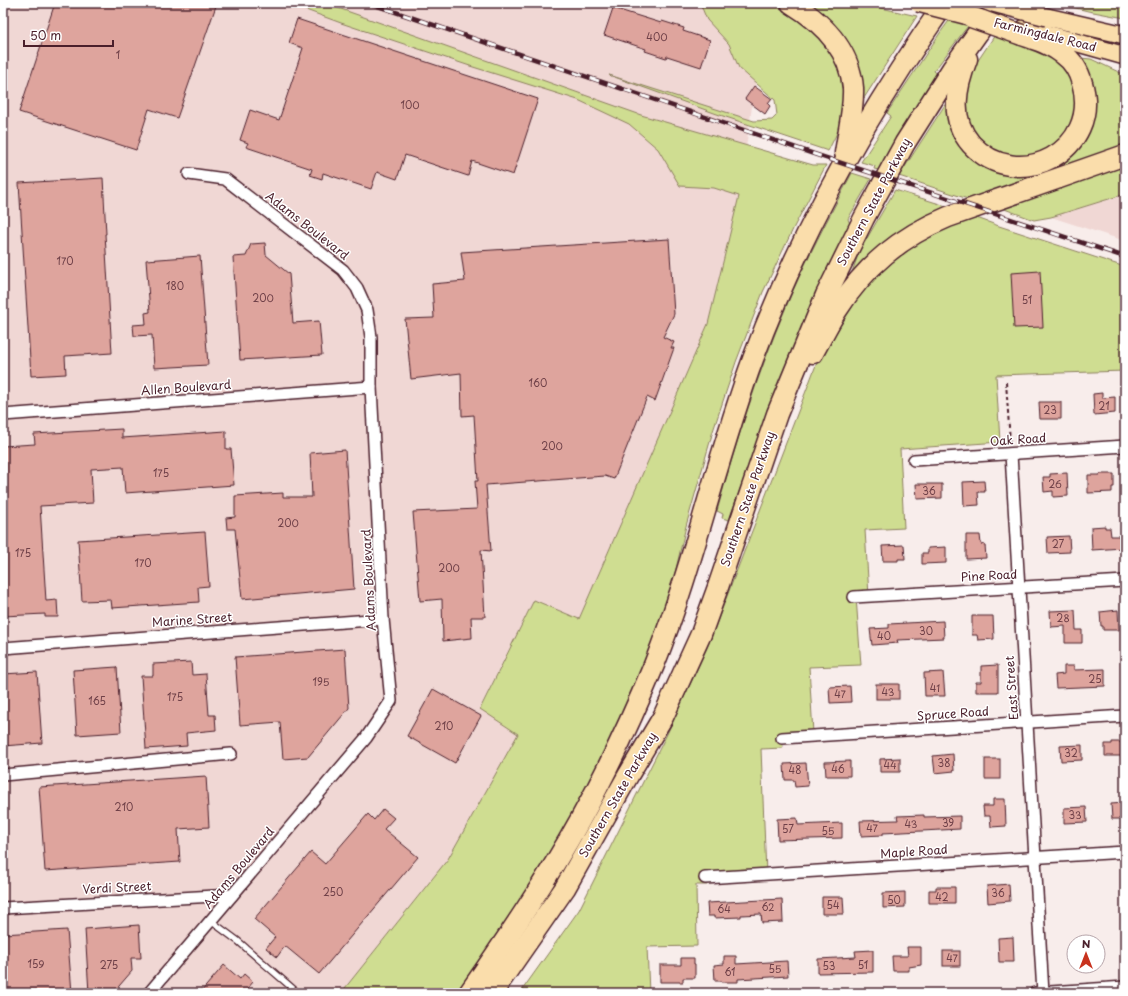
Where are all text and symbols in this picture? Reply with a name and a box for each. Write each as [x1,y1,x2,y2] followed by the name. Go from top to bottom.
[992,13,1098,55] street label: Farmingdale Road
[24,22,113,48] scale bar
[30,26,61,44] text: 50 m
[646,29,668,44] house number: 400
[116,47,120,62] house number: 1
[400,97,420,112] house number: 100
[832,135,914,269] street label: Southern State Parkway
[262,187,354,264] street label: Adams Boulevard
[56,253,74,268] house number: 170
[166,278,184,293] house number: 180
[252,290,274,305] house number: 200
[1022,292,1032,307] house number: 51
[140,375,232,399] street label: Allen Boulevard
[529,375,547,390] house number: 160
[1098,398,1110,413] house number: 21
[1043,402,1057,417] house number: 23
[989,428,1047,450] street label: Oak Road
[715,429,779,569] street label: Southern State Parkway
[541,438,563,453] house number: 200
[153,465,169,480] house number: 175
[1048,476,1062,491] house number: 26
[922,483,936,498] house number: 36
[277,515,299,530] house number: 200
[356,528,380,631] street label: Adams Boulevard
[1052,536,1065,551] house number: 27
[15,545,31,560] house number: 175
[134,555,152,570] house number: 170
[438,560,460,575] house number: 200
[960,565,1018,585] street label: Pine Road
[151,607,233,631] street label: Marine Street
[1056,610,1070,625] house number: 28
[919,623,933,638] house number: 30
[877,628,891,643] house number: 40
[1000,655,1022,721] street label: East Street
[1088,671,1102,686] house number: 25
[313,674,330,689] house number: 195
[930,680,940,695] house number: 41
[882,684,895,699] house number: 43
[834,686,847,701] house number: 47
[167,689,183,704] house number: 175
[88,693,106,708] house number: 165
[916,702,990,724] street label: Spruce Road
[435,718,453,733] house number: 210
[574,728,660,861] street label: Southern State Parkway
[1064,745,1078,760] house number: 32
[938,755,950,770] house number: 38
[883,757,897,772] house number: 44
[831,761,845,776] house number: 46
[789,762,801,777] house number: 48
[115,799,133,814] house number: 210
[1068,807,1082,822] house number: 33
[942,815,954,830] house number: 39
[905,816,918,831] house number: 43
[866,820,879,835] house number: 47
[782,821,794,836] house number: 57
[199,822,278,912] street label: Adams Boulevard
[822,823,835,838] house number: 55
[879,840,948,862] street label: Maple Road
[82,876,152,898] street label: Verdi Street
[323,884,343,899] house number: 250
[991,885,1005,900] house number: 36
[935,889,949,904] house number: 42
[887,892,901,907] house number: 50
[826,897,840,912] house number: 54
[761,899,775,914] house number: 62
[717,901,731,916] house number: 64
[1066,934,1106,974] north arrow
[1082,935,1091,952] text: N
[946,950,959,965] house number: 47
[28,956,44,971] house number: 159
[100,957,118,972] house number: 275
[858,957,868,972] house number: 51
[823,958,835,973] house number: 53
[769,961,782,976] house number: 55
[724,964,736,979] house number: 61

